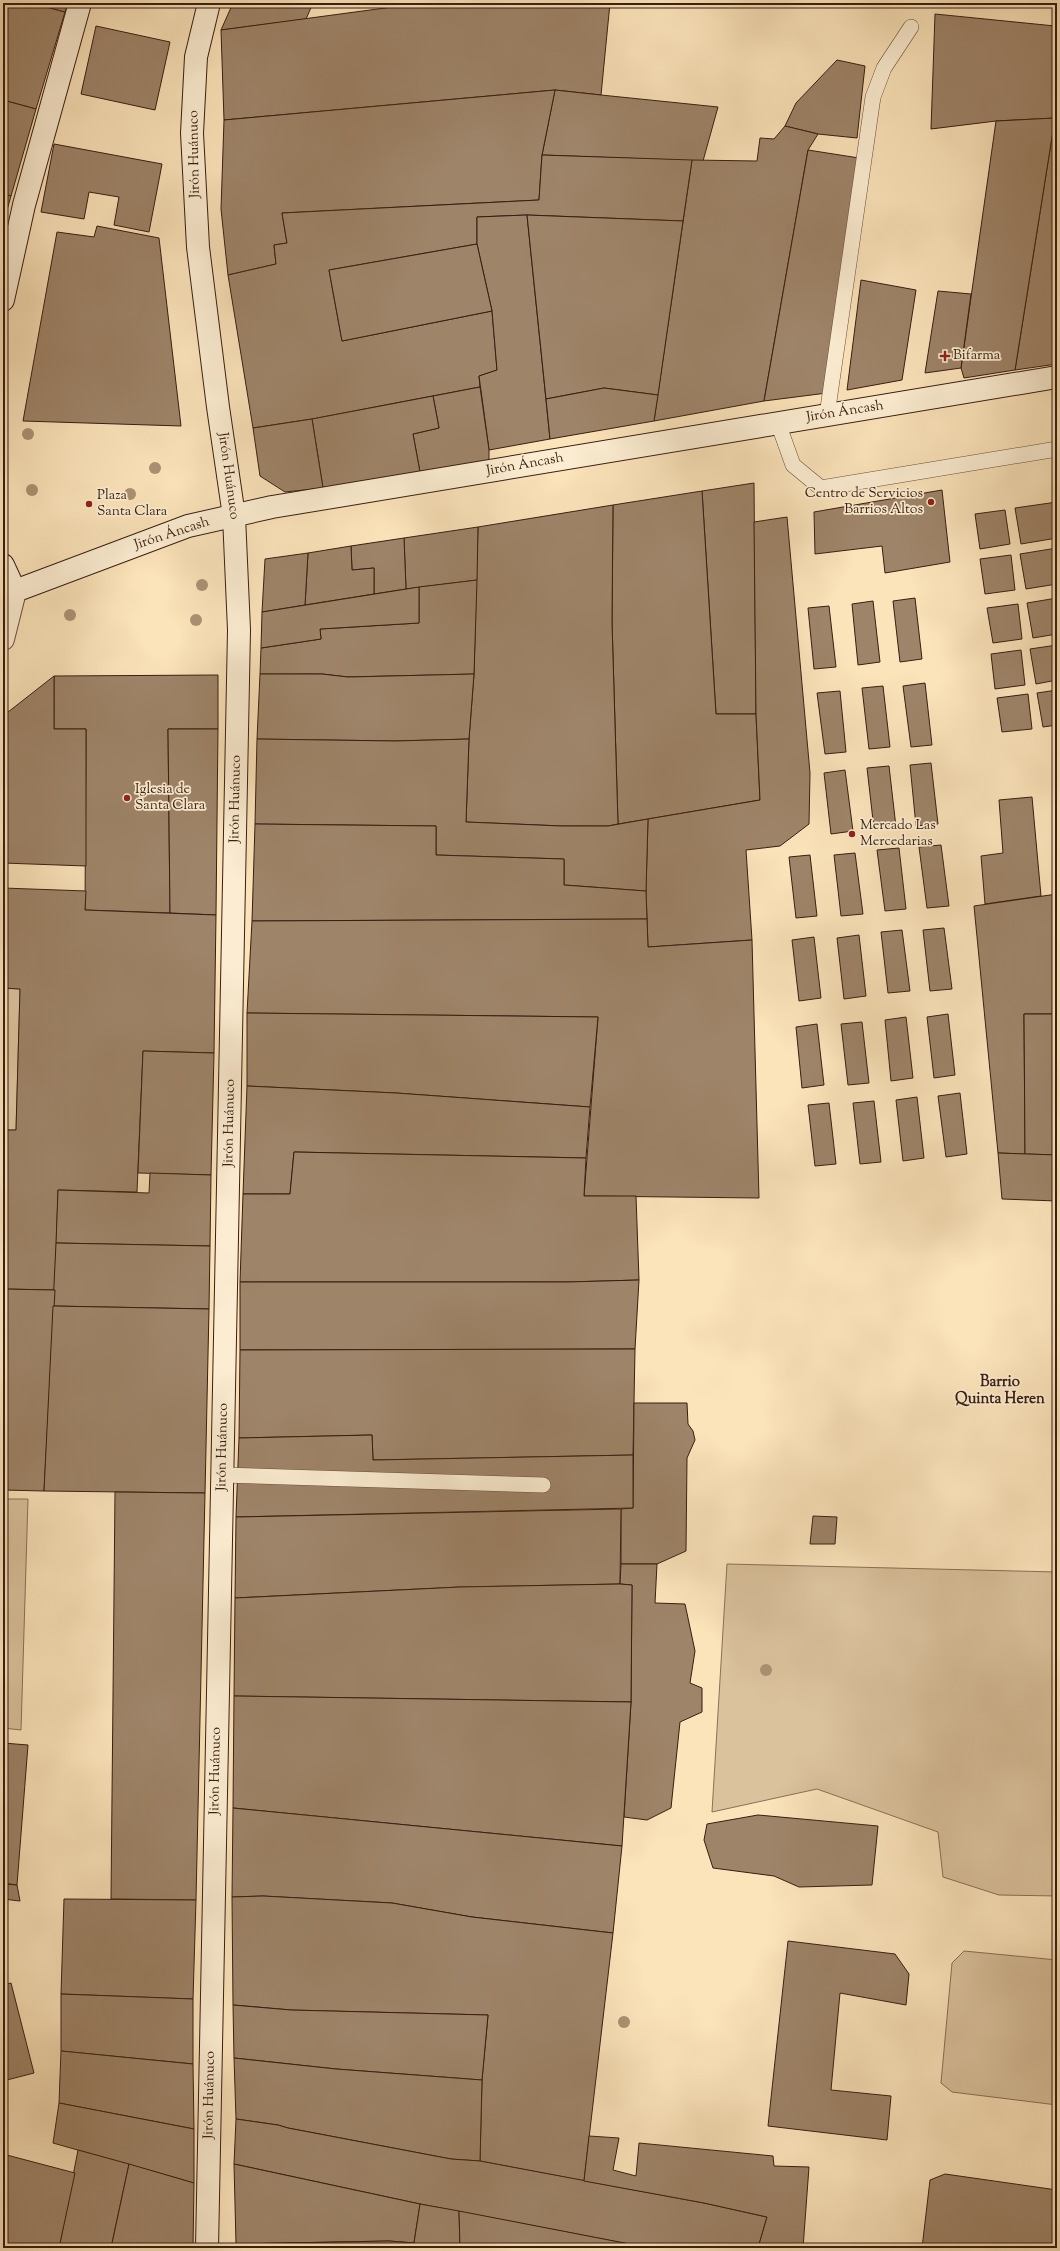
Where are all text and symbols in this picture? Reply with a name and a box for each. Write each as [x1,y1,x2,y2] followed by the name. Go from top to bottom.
[184,110,206,199] street label: Jirón Huánuco
[953,346,1001,366] place label: Bifarma
[940,351,950,361] marker: Bifarma
[804,396,885,428] street label: Jirón Áncash
[212,430,244,521] street label: Jirón Huánuco
[484,448,565,482] street label: Jirón Áncash
[805,484,923,520] place label: Centro de Servicios Barrios Altos
[97,486,168,522] place label: Plaza Santa Clara
[926,497,936,507] marker: Centro de Servicios Barrios Altos
[84,499,94,509] marker: Plaza Santa Clara
[131,512,212,556] street label: Jirón Áncash
[225,755,247,844] street label: Jirón Huánuco
[135,780,206,816] place label: Iglesia de Santa Clara
[122,793,132,803] marker: Iglesia de Santa Clara
[860,816,936,852] place label: Mercado Las Mercedarias
[847,829,857,839] marker: Mercado Las Mercedarias
[219,1079,241,1168] street label: Jirón Huánuco
[955,1372,1045,1410] district label: Barrio Quinta Heren
[212,1403,234,1492] street label: Jirón Huánuco
[205,1727,227,1816] street label: Jirón Huánuco
[199,2051,221,2140] street label: Jirón Huánuco

